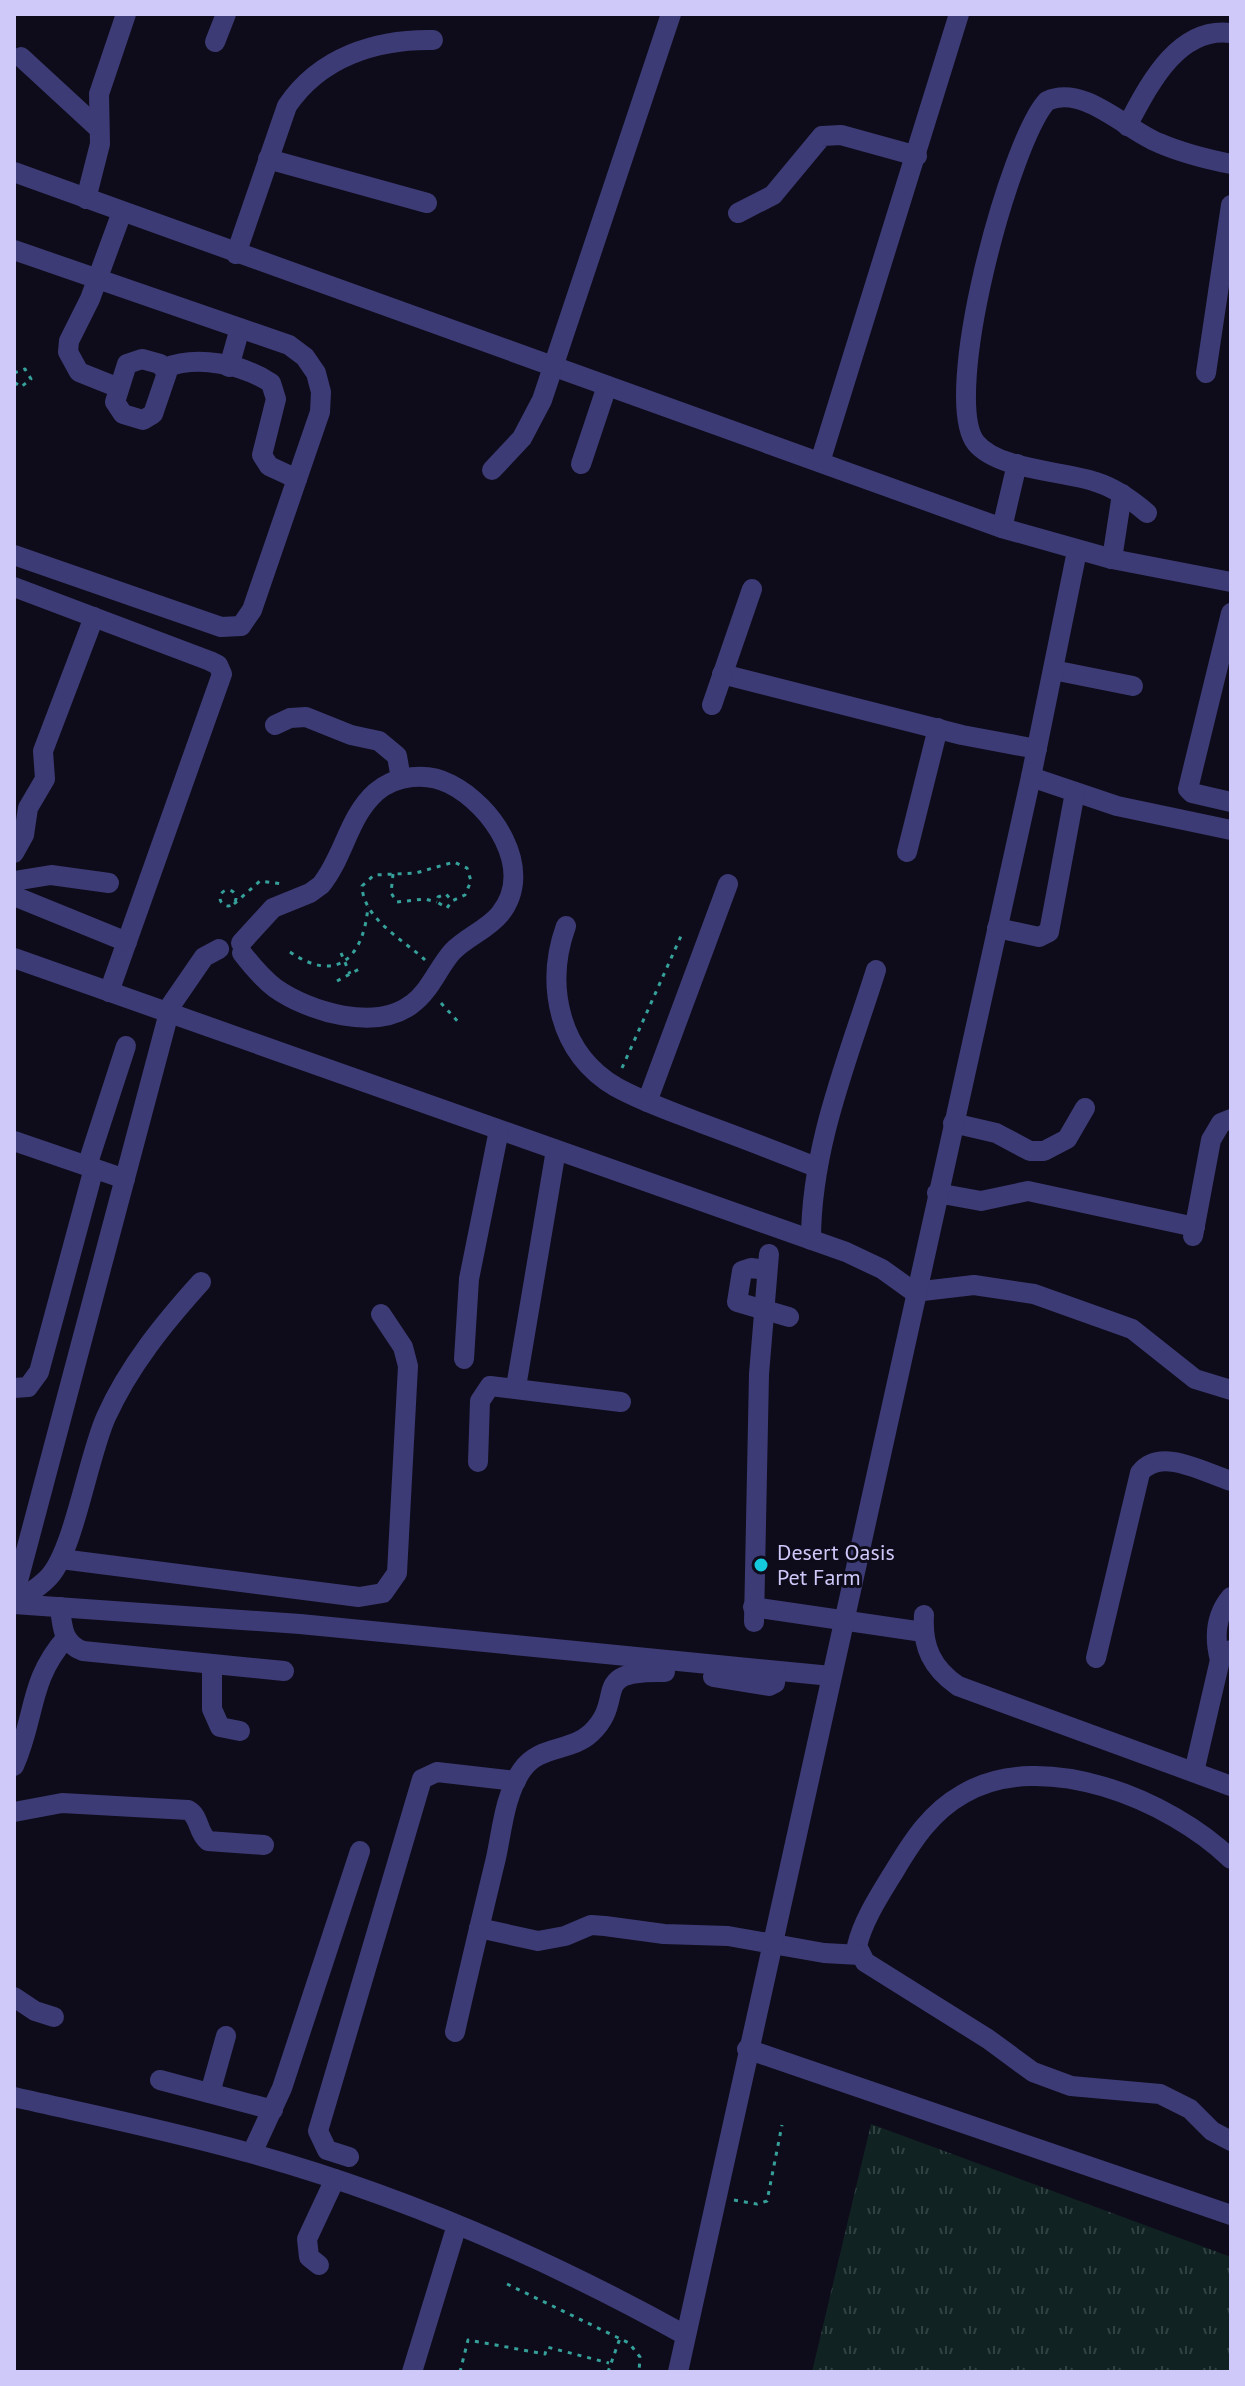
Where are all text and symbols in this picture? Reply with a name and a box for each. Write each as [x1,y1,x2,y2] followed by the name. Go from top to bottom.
[777,1538,895,1591] place label: Desert Oasis Pet Farm
[752,1556,770,1574] marker: Desert Oasis Pet Farm

